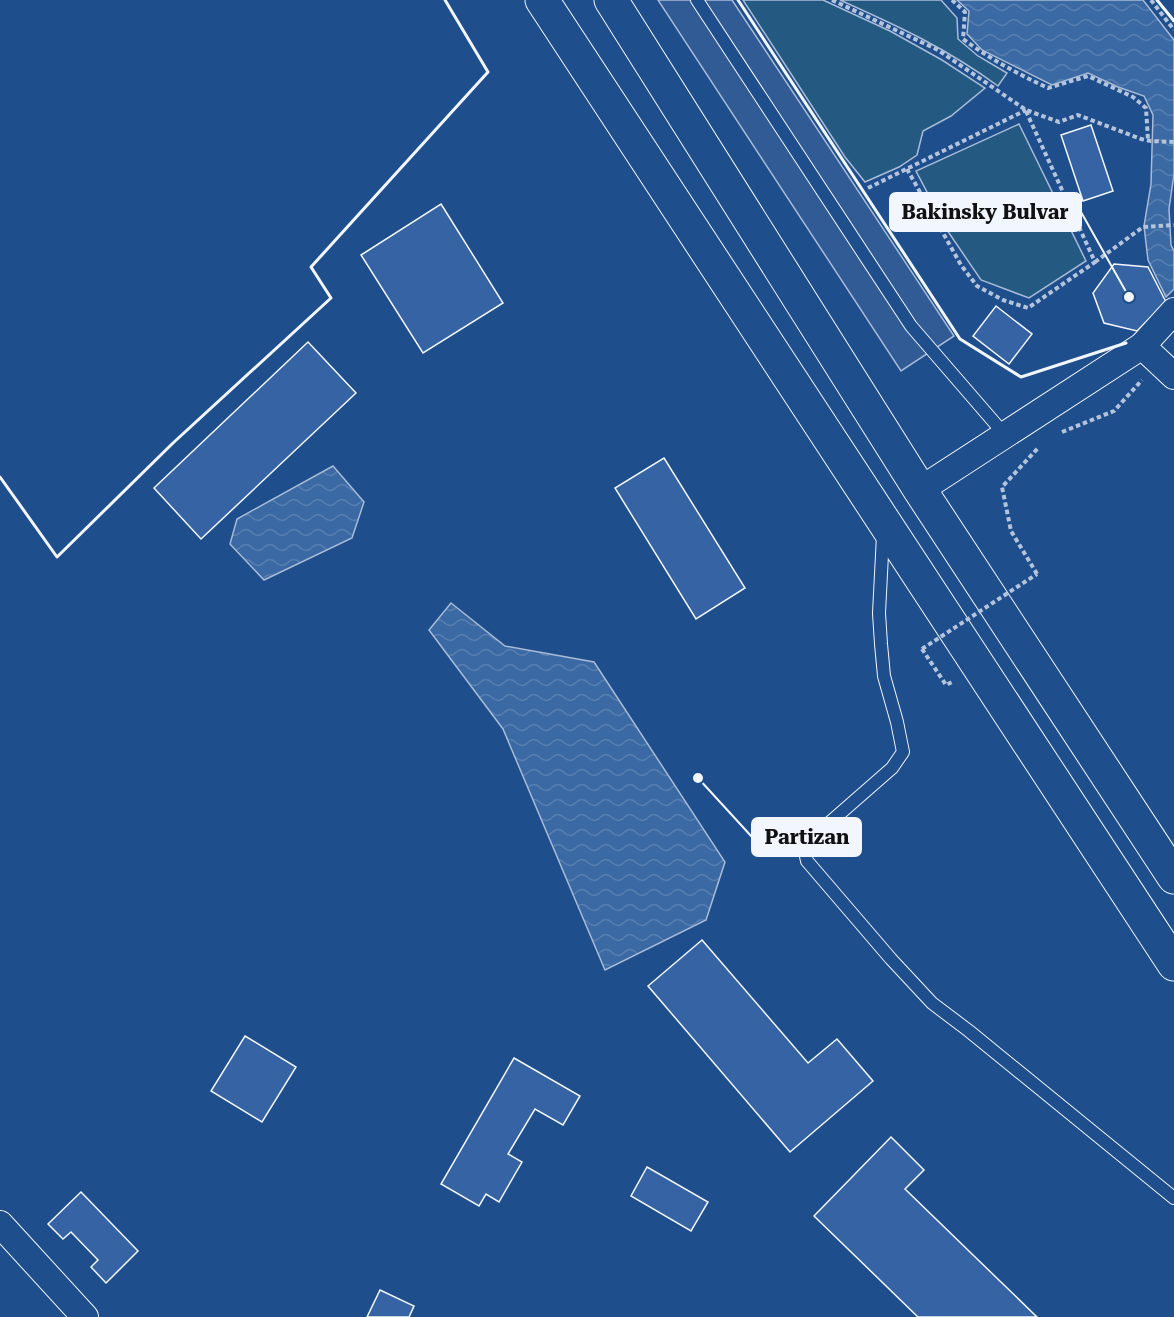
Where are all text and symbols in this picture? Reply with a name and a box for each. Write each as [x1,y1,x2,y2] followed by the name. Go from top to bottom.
[890,193,1081,231] callout: Bakinsky Bulvar
[901,200,1069,224] text: Bakinsky Bulvar
[752,818,861,856] callout: Partizan
[765,825,850,849] text: Partizan

